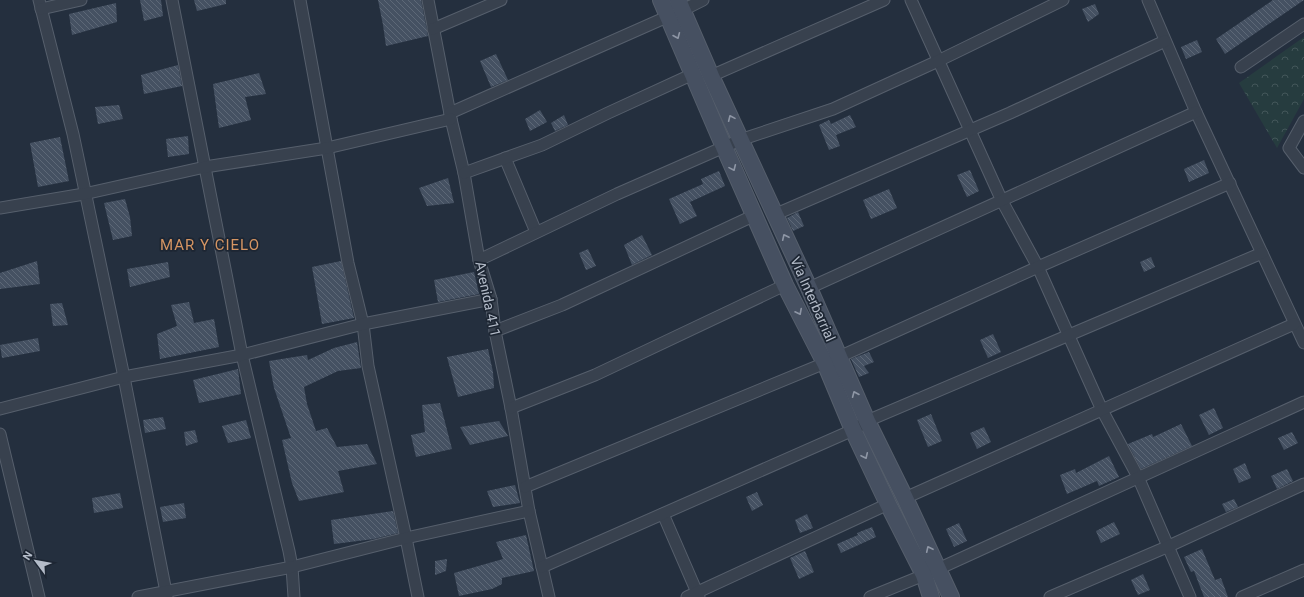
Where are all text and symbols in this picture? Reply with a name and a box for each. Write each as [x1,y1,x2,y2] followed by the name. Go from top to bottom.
[672,31,680,39] one-way arrow
[728,115,736,123] one-way arrow
[729,165,737,172] one-way arrow
[782,233,790,241] one-way arrow
[160,236,260,254] district label: MAR Y CIELO
[787,254,839,344] street label: Vía Interbarrial
[472,260,504,338] street label: Avenida 411
[794,308,802,315] one-way arrow
[852,390,860,398] one-way arrow
[860,451,868,459] one-way arrow
[16,541,56,581] north arrow
[926,546,934,553] one-way arrow
[20,549,36,563] text: N

